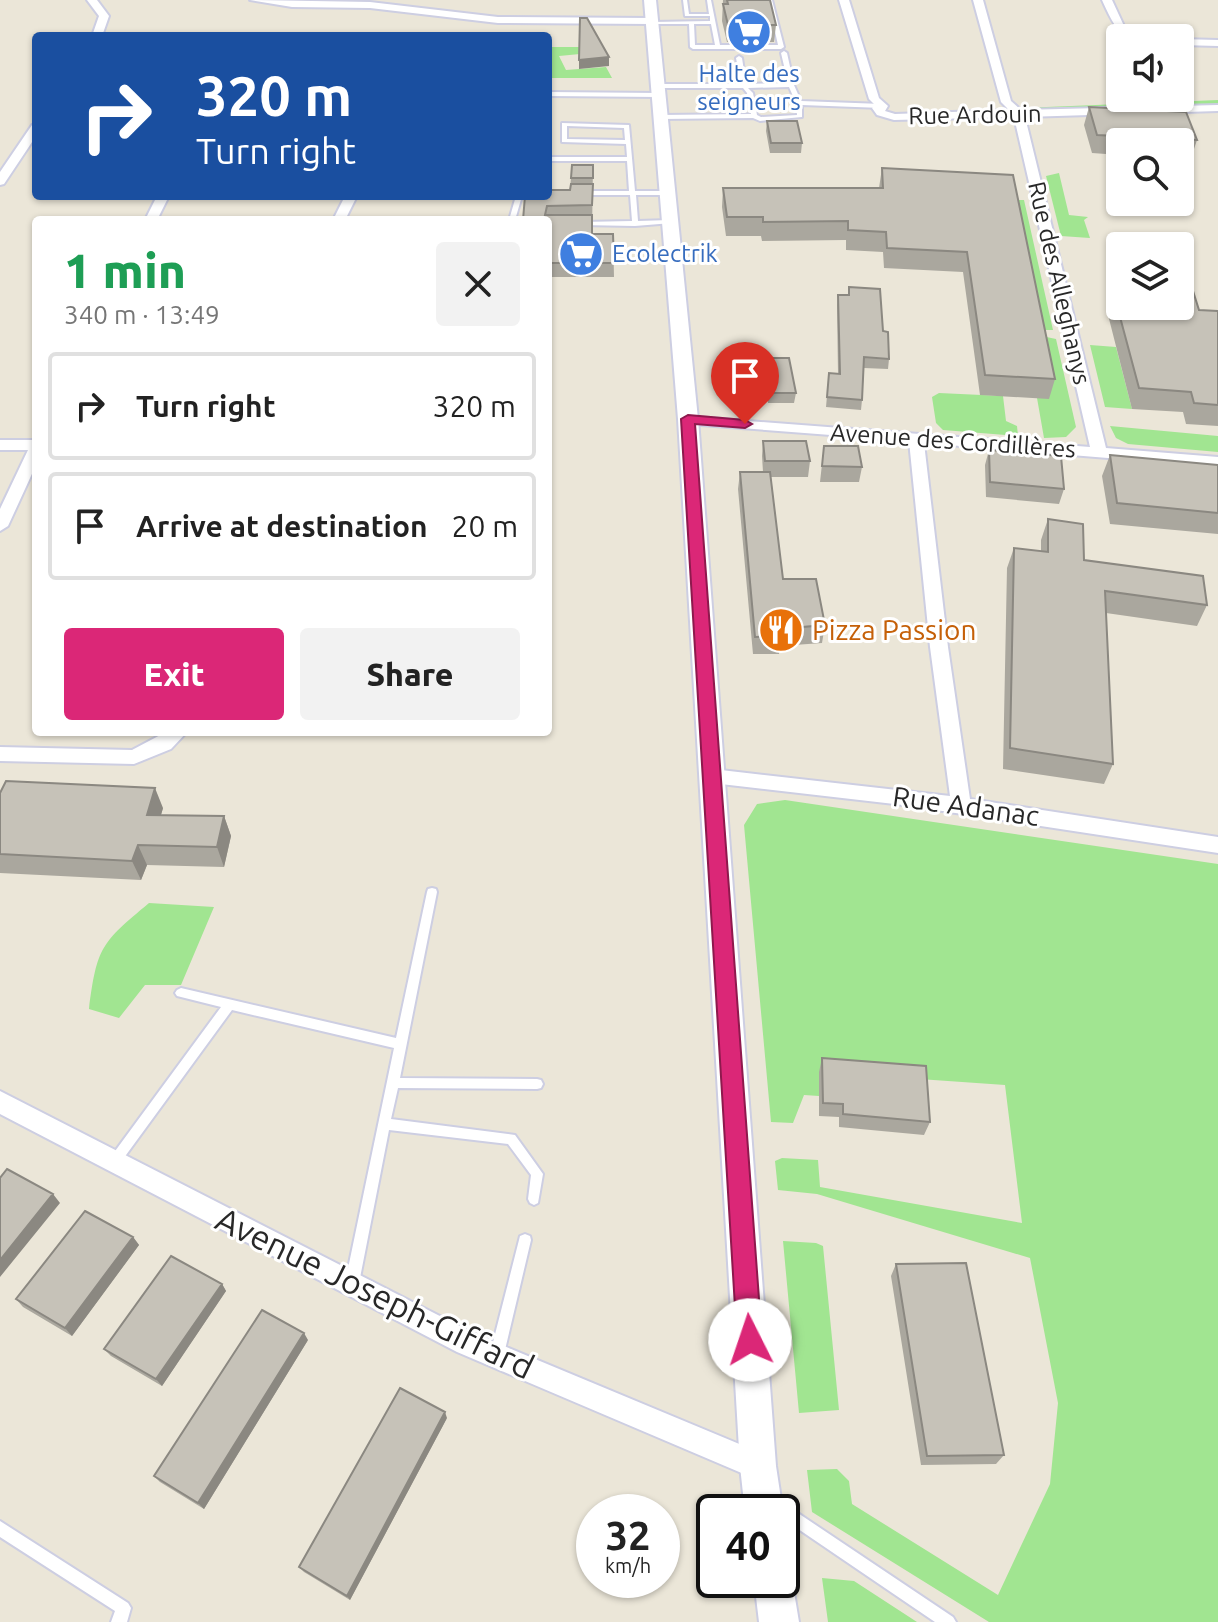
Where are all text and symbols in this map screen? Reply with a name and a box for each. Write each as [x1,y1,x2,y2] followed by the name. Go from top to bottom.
[725,8,773,56] supermarket icon: Halte des seigneurs
[1106,24,1194,320] map controls
[1106,24,1194,112] button: sound
[697,60,801,115] place label: Halte des seigneurs
[64,64,168,168] icon: right
[196,64,352,127] text: 320 m
[908,100,1042,129] street label: Rue Ardouin
[1106,128,1194,216] button: search
[196,130,356,171] text: Turn right
[1023,179,1096,387] street label: Rue des Alleghanys
[557,230,605,278] supermarket icon: Ecolectrik
[1106,232,1194,320] button: layers
[612,240,718,267] place label: Ecolectrik
[436,242,520,326] button: close
[64,243,186,297] text: 1 min
[64,300,220,329] text: 340 m · 13:49
[711,342,779,424] pin
[723,354,767,398] icon: arrive
[68,384,112,428] icon: right
[136,389,276,423] text: Turn right
[432,389,516,423] text: 320 m
[829,418,1077,463] street label: Avenue des Cordillères
[68,504,112,548] icon: arrive
[136,509,428,543] text: Arrive at destination
[452,509,518,543] text: 20 m
[757,606,805,654] restaurant icon: Pizza Passion
[812,614,976,645] place label: Pizza Passion
[64,628,284,720] button: Exit
[300,628,520,720] button: Share
[891,780,1041,831] street label: Rue Adanac
[210,1199,540,1386] street label: Avenue Joseph-Giffard
[708,1298,792,1382] position arrow
[696,1494,800,1598] speed limit sign: 40
[605,1513,651,1558] text: 32
[605,1554,651,1577] text: km/h

